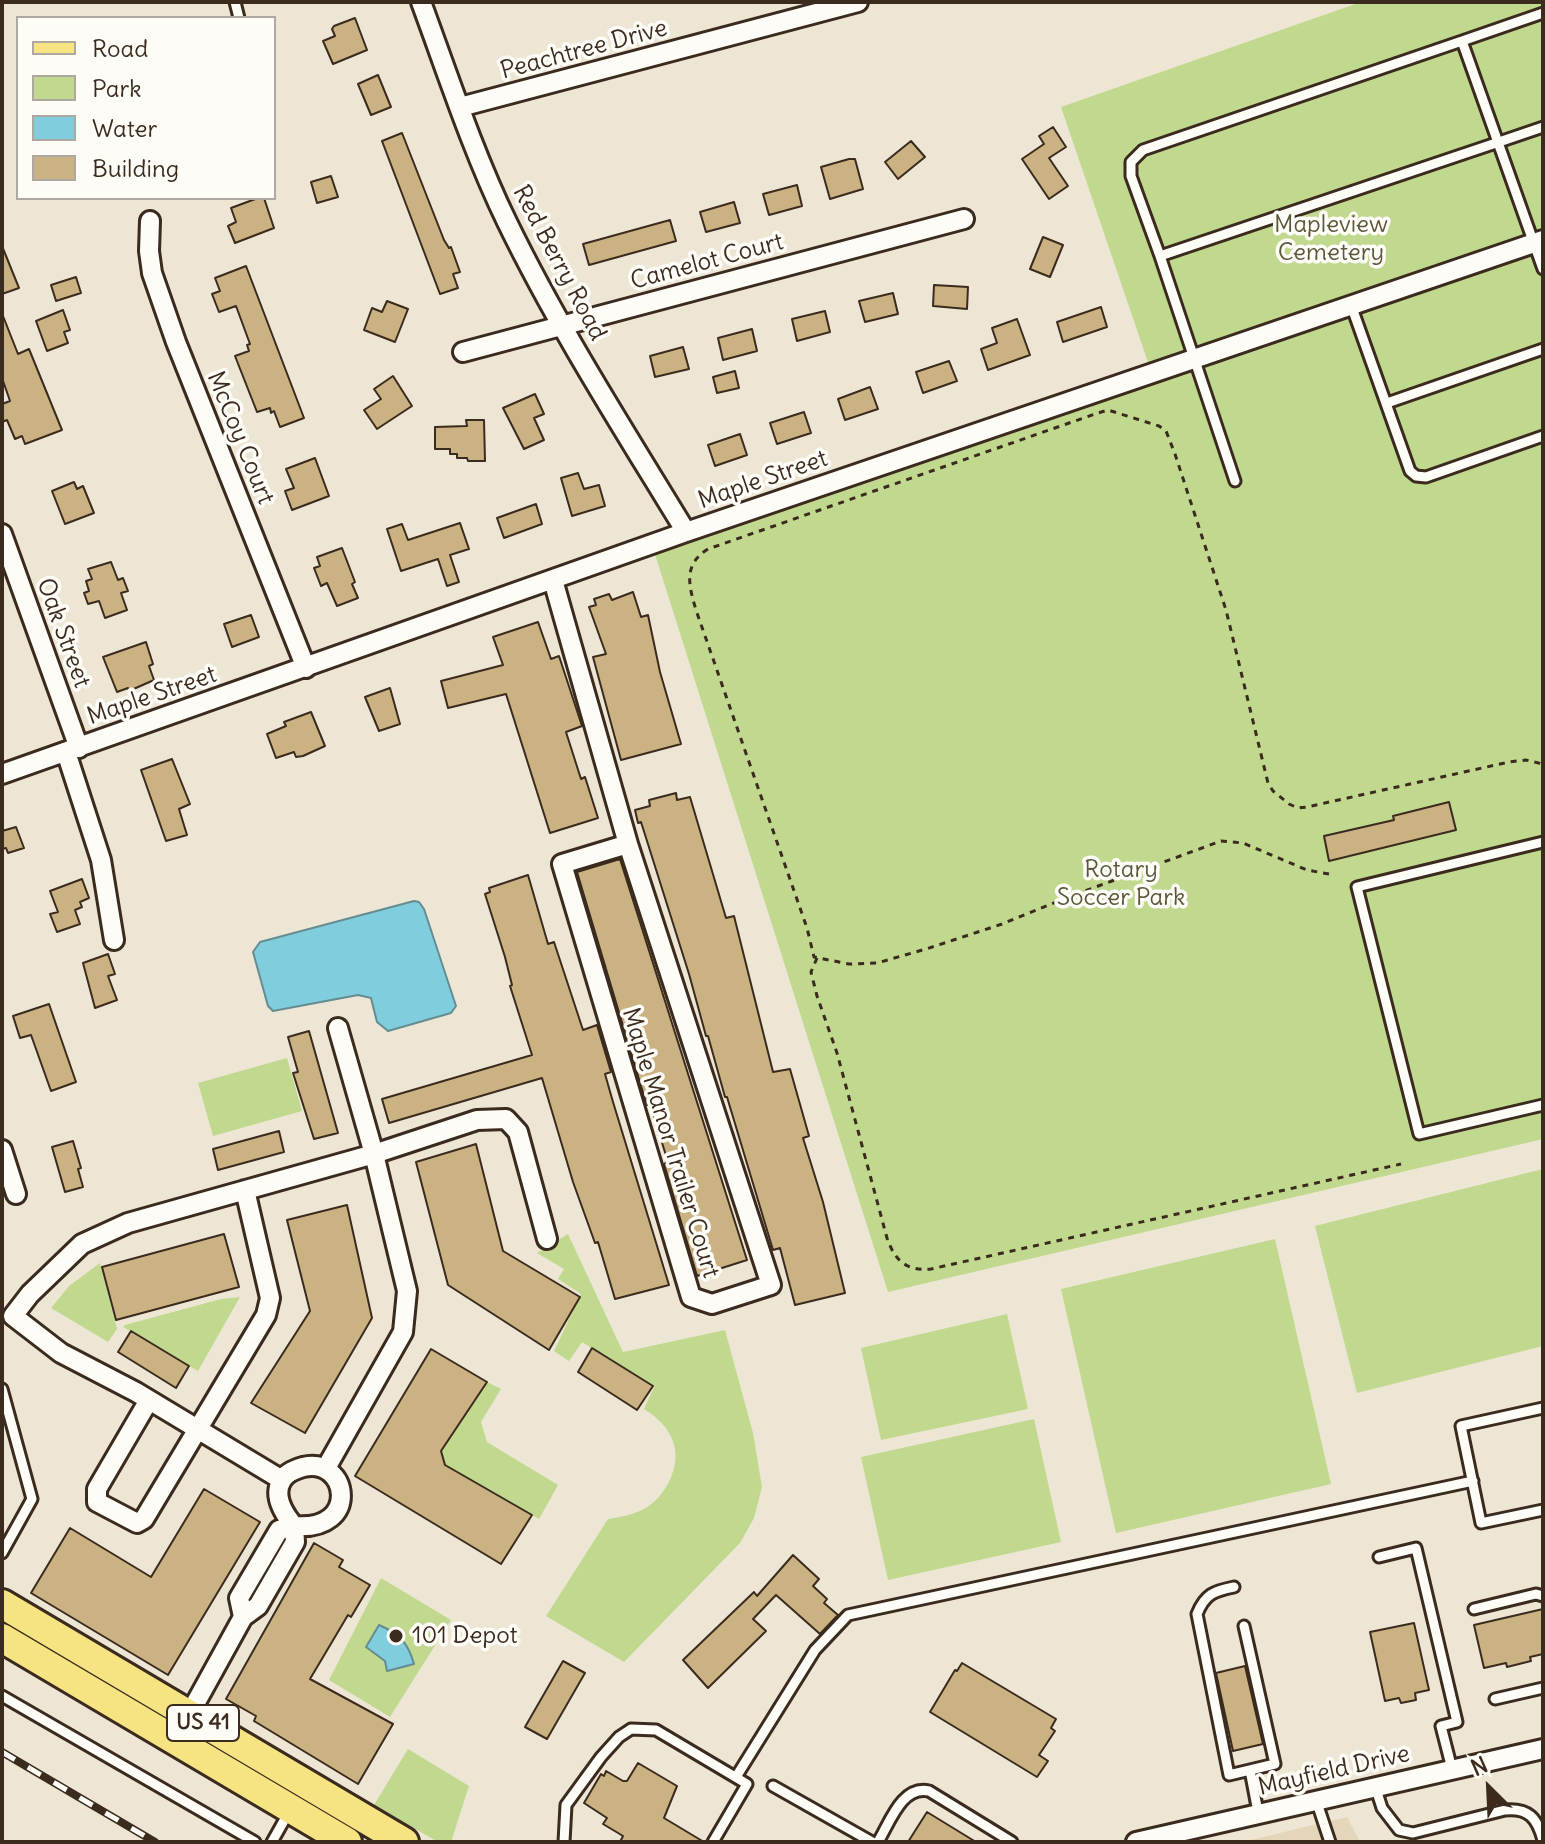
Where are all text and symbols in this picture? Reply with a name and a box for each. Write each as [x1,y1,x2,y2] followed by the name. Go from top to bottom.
[498,14,670,86] street label: Peachtree Drive
[16,16,276,200] legend
[92,33,148,63] text: Road
[92,73,142,103] text: Park
[92,113,157,143] text: Water
[92,153,179,183] text: Building
[506,181,612,345] street label: Red Berry Road
[1274,211,1388,267] park label: Mapleview Cemetery
[628,228,786,296] street label: Camelot Court
[200,367,280,509] street label: McCoy Court
[695,444,831,516] street label: Maple Street
[30,574,96,692] street label: Oak Street
[84,660,220,732] street label: Maple Street
[1057,856,1185,912] park label: Rotary Soccer Park
[615,1004,725,1282] street label: Maple Manor Trailer Court
[412,1622,518,1650] place label: 101 Depot
[387,1627,405,1645] marker: 101 Depot
[167,1705,239,1741] road number: US 41
[1255,1740,1413,1802] street label: Mayfield Drive
[1449,1748,1529,1828] north arrow
[1467,1750,1492,1782] text: N

